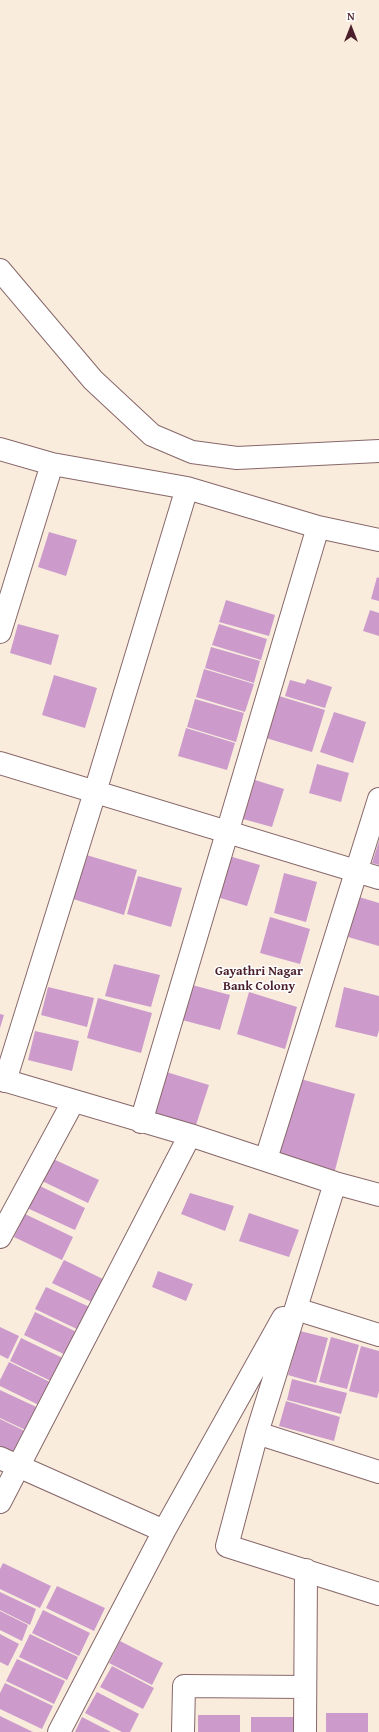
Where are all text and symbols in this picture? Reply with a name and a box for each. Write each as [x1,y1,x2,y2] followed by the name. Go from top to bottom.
[331,8,371,48] north arrow
[347,8,355,24] text: N
[215,964,303,995] district label: Gayathri Nagar Bank Colony

